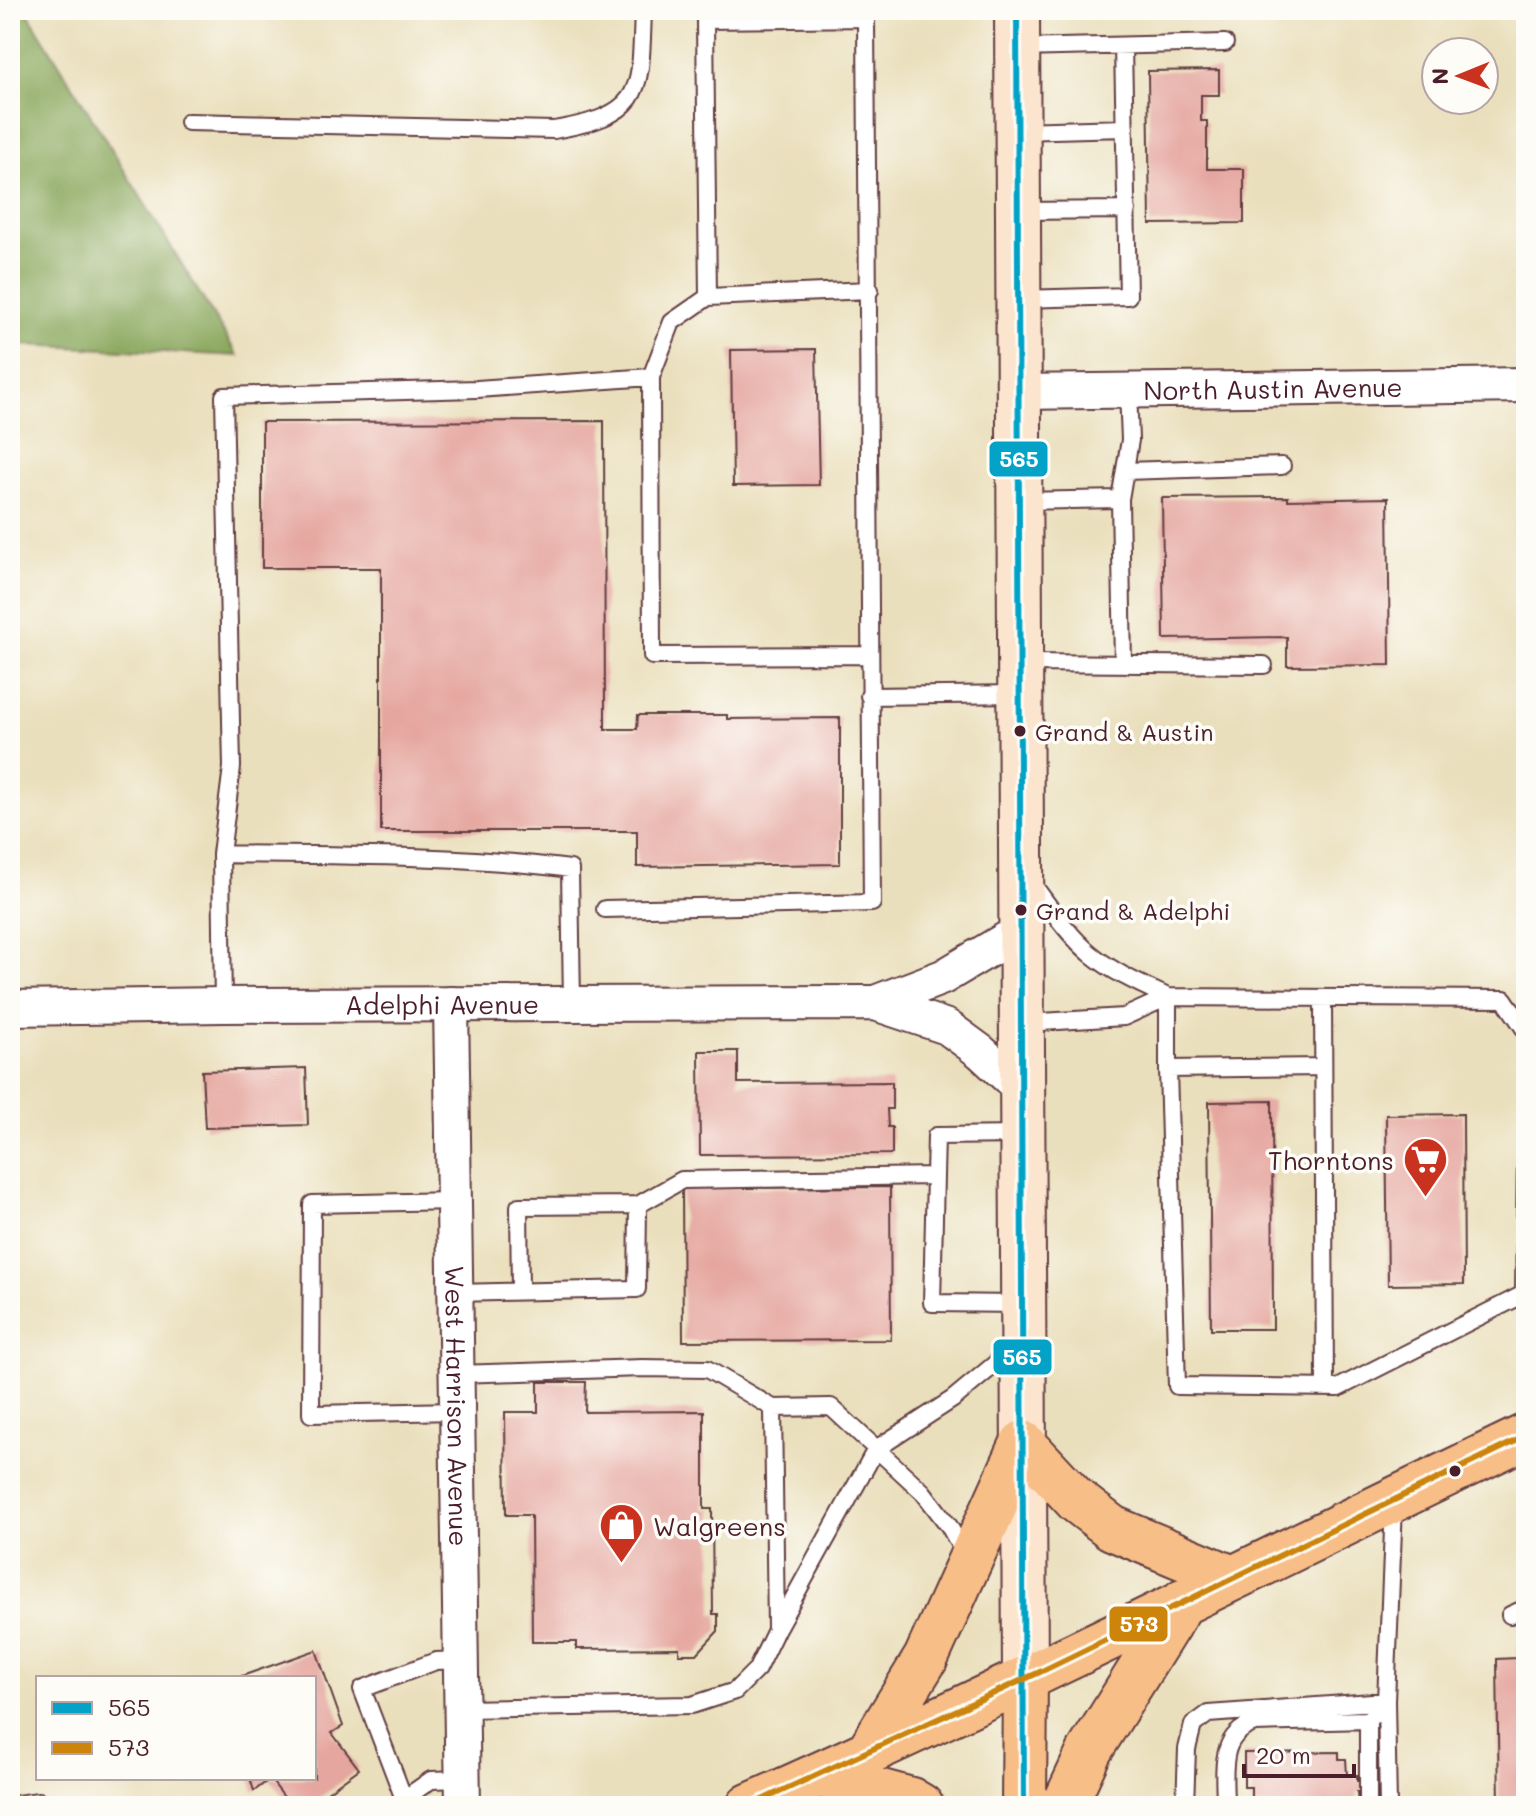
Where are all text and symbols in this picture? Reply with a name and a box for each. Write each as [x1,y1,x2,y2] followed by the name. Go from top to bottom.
[1420,36,1500,116] north arrow
[1425,68,1454,85] text: N
[1143,370,1403,407] street label: North Austin Avenue
[988,440,1049,478] line badge: 565
[999,444,1039,473] text: 565
[1035,716,1214,747] place label: Grand & Austin
[1012,723,1028,739] marker: Grand & Austin
[1036,895,1230,926] place label: Grand & Adelphi
[1013,902,1029,918] marker: Grand & Adelphi
[345,987,539,1022] street label: Adelphi Avenue
[1401,1136,1449,1199] supermarket icon: Thorntons
[1268,1143,1394,1177] place label: Thorntons
[438,1265,476,1547] street label: West Harrison Avenue
[992,1338,1053,1376] line badge: 565
[1002,1342,1042,1371] text: 565
[1447,1463,1463,1479] unlabelled marker
[598,1502,646,1565] shop icon: Walgreens
[653,1509,786,1543] place label: Walgreens
[1108,1605,1169,1643] line badge: 573
[1120,1609,1158,1638] text: 573
[36,1676,316,1780] legend
[108,1691,150,1722] text: 565
[1244,1728,1354,1778] scale bar
[108,1731,149,1762] text: 573
[1256,1739,1311,1770] text: 20 m

